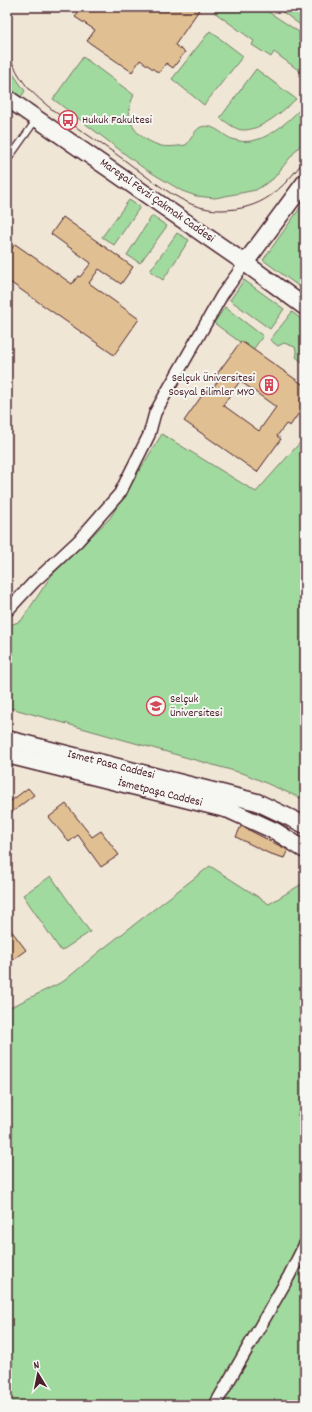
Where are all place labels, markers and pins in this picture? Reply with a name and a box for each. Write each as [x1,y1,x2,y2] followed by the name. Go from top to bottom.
[57,109,79,131] bus stop icon: Hukuk Fakultesi
[82,112,152,129] place label: Hukuk Fakultesi
[168,370,255,401] place label: Selçuk Üniversitesi Sosyal Bilimler MYO
[258,374,280,396] building icon: Selçuk Üniversitesi Sosyal Bilimler MYO
[170,691,222,722] place label: Selçuk Üniversitesi
[145,695,167,717] school or university icon: Selçuk Üniversitesi

